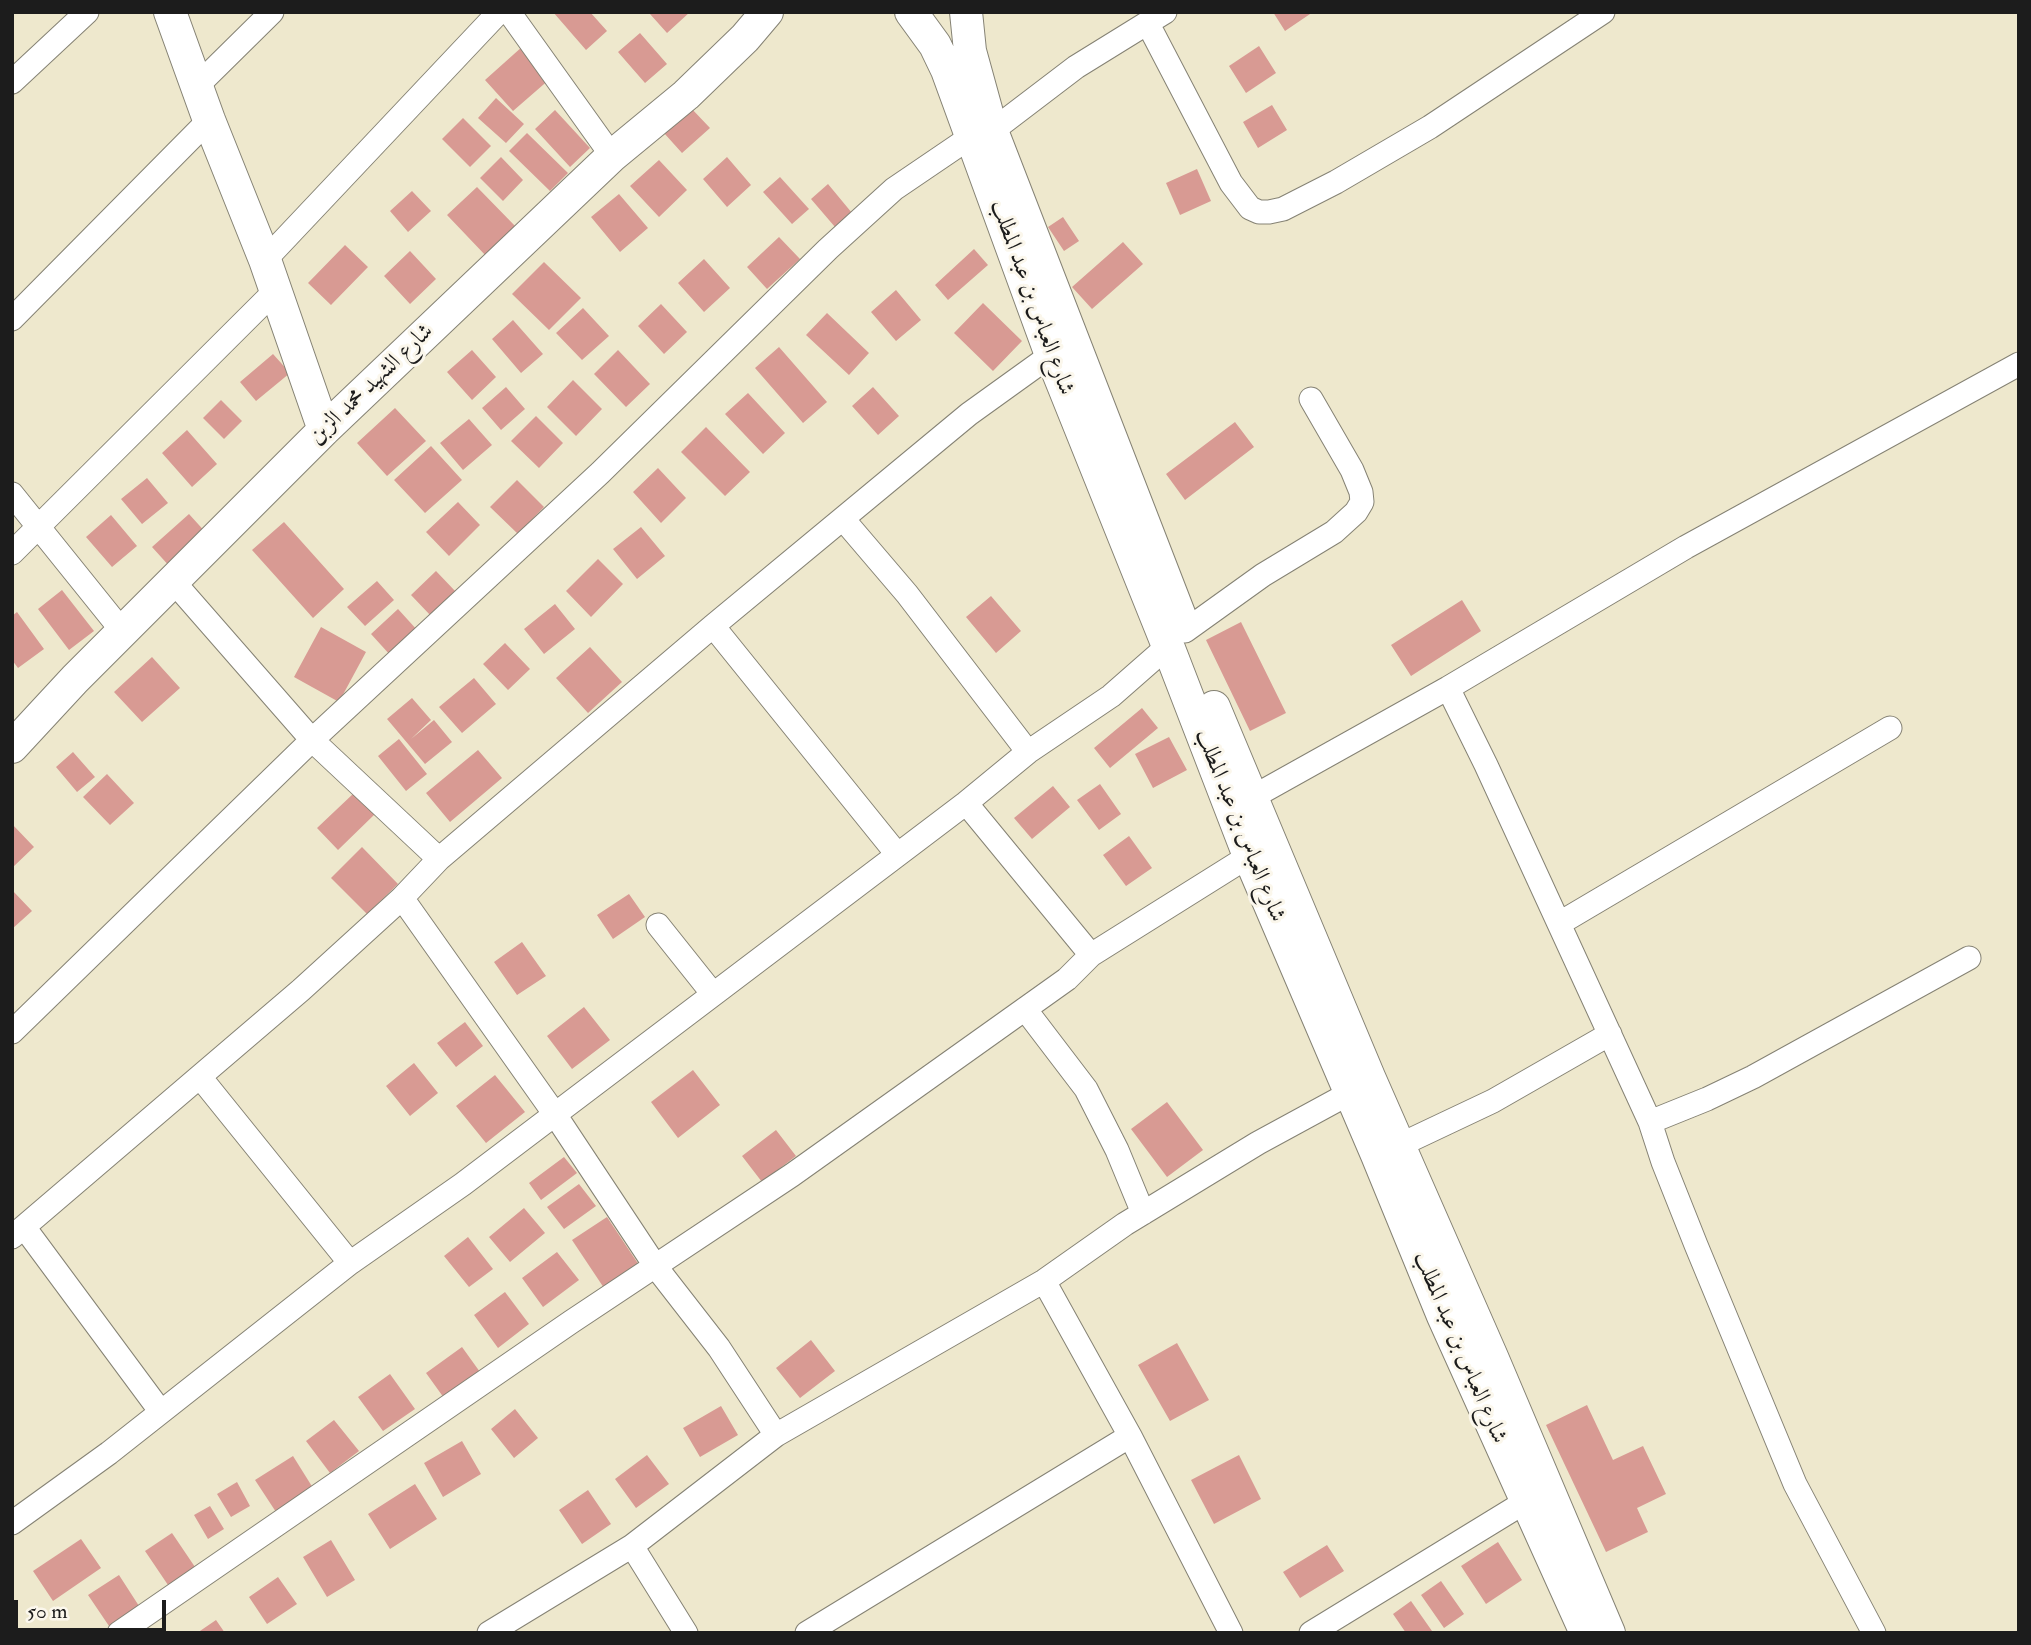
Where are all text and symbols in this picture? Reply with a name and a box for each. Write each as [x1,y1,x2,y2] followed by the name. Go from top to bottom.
[983,197,1079,399] street label: شارع العباس بن عبد المطلب
[304,319,440,451] street label: شارع الشهيد محمد الزبن
[1188,725,1290,927] street label: شارع العباس بن عبد المطلب
[1406,1248,1512,1448] street label: شارع العباس بن عبد المطلب
[18,1586,170,1630] scale bar
[27,1598,68,1625] text: 50 m

